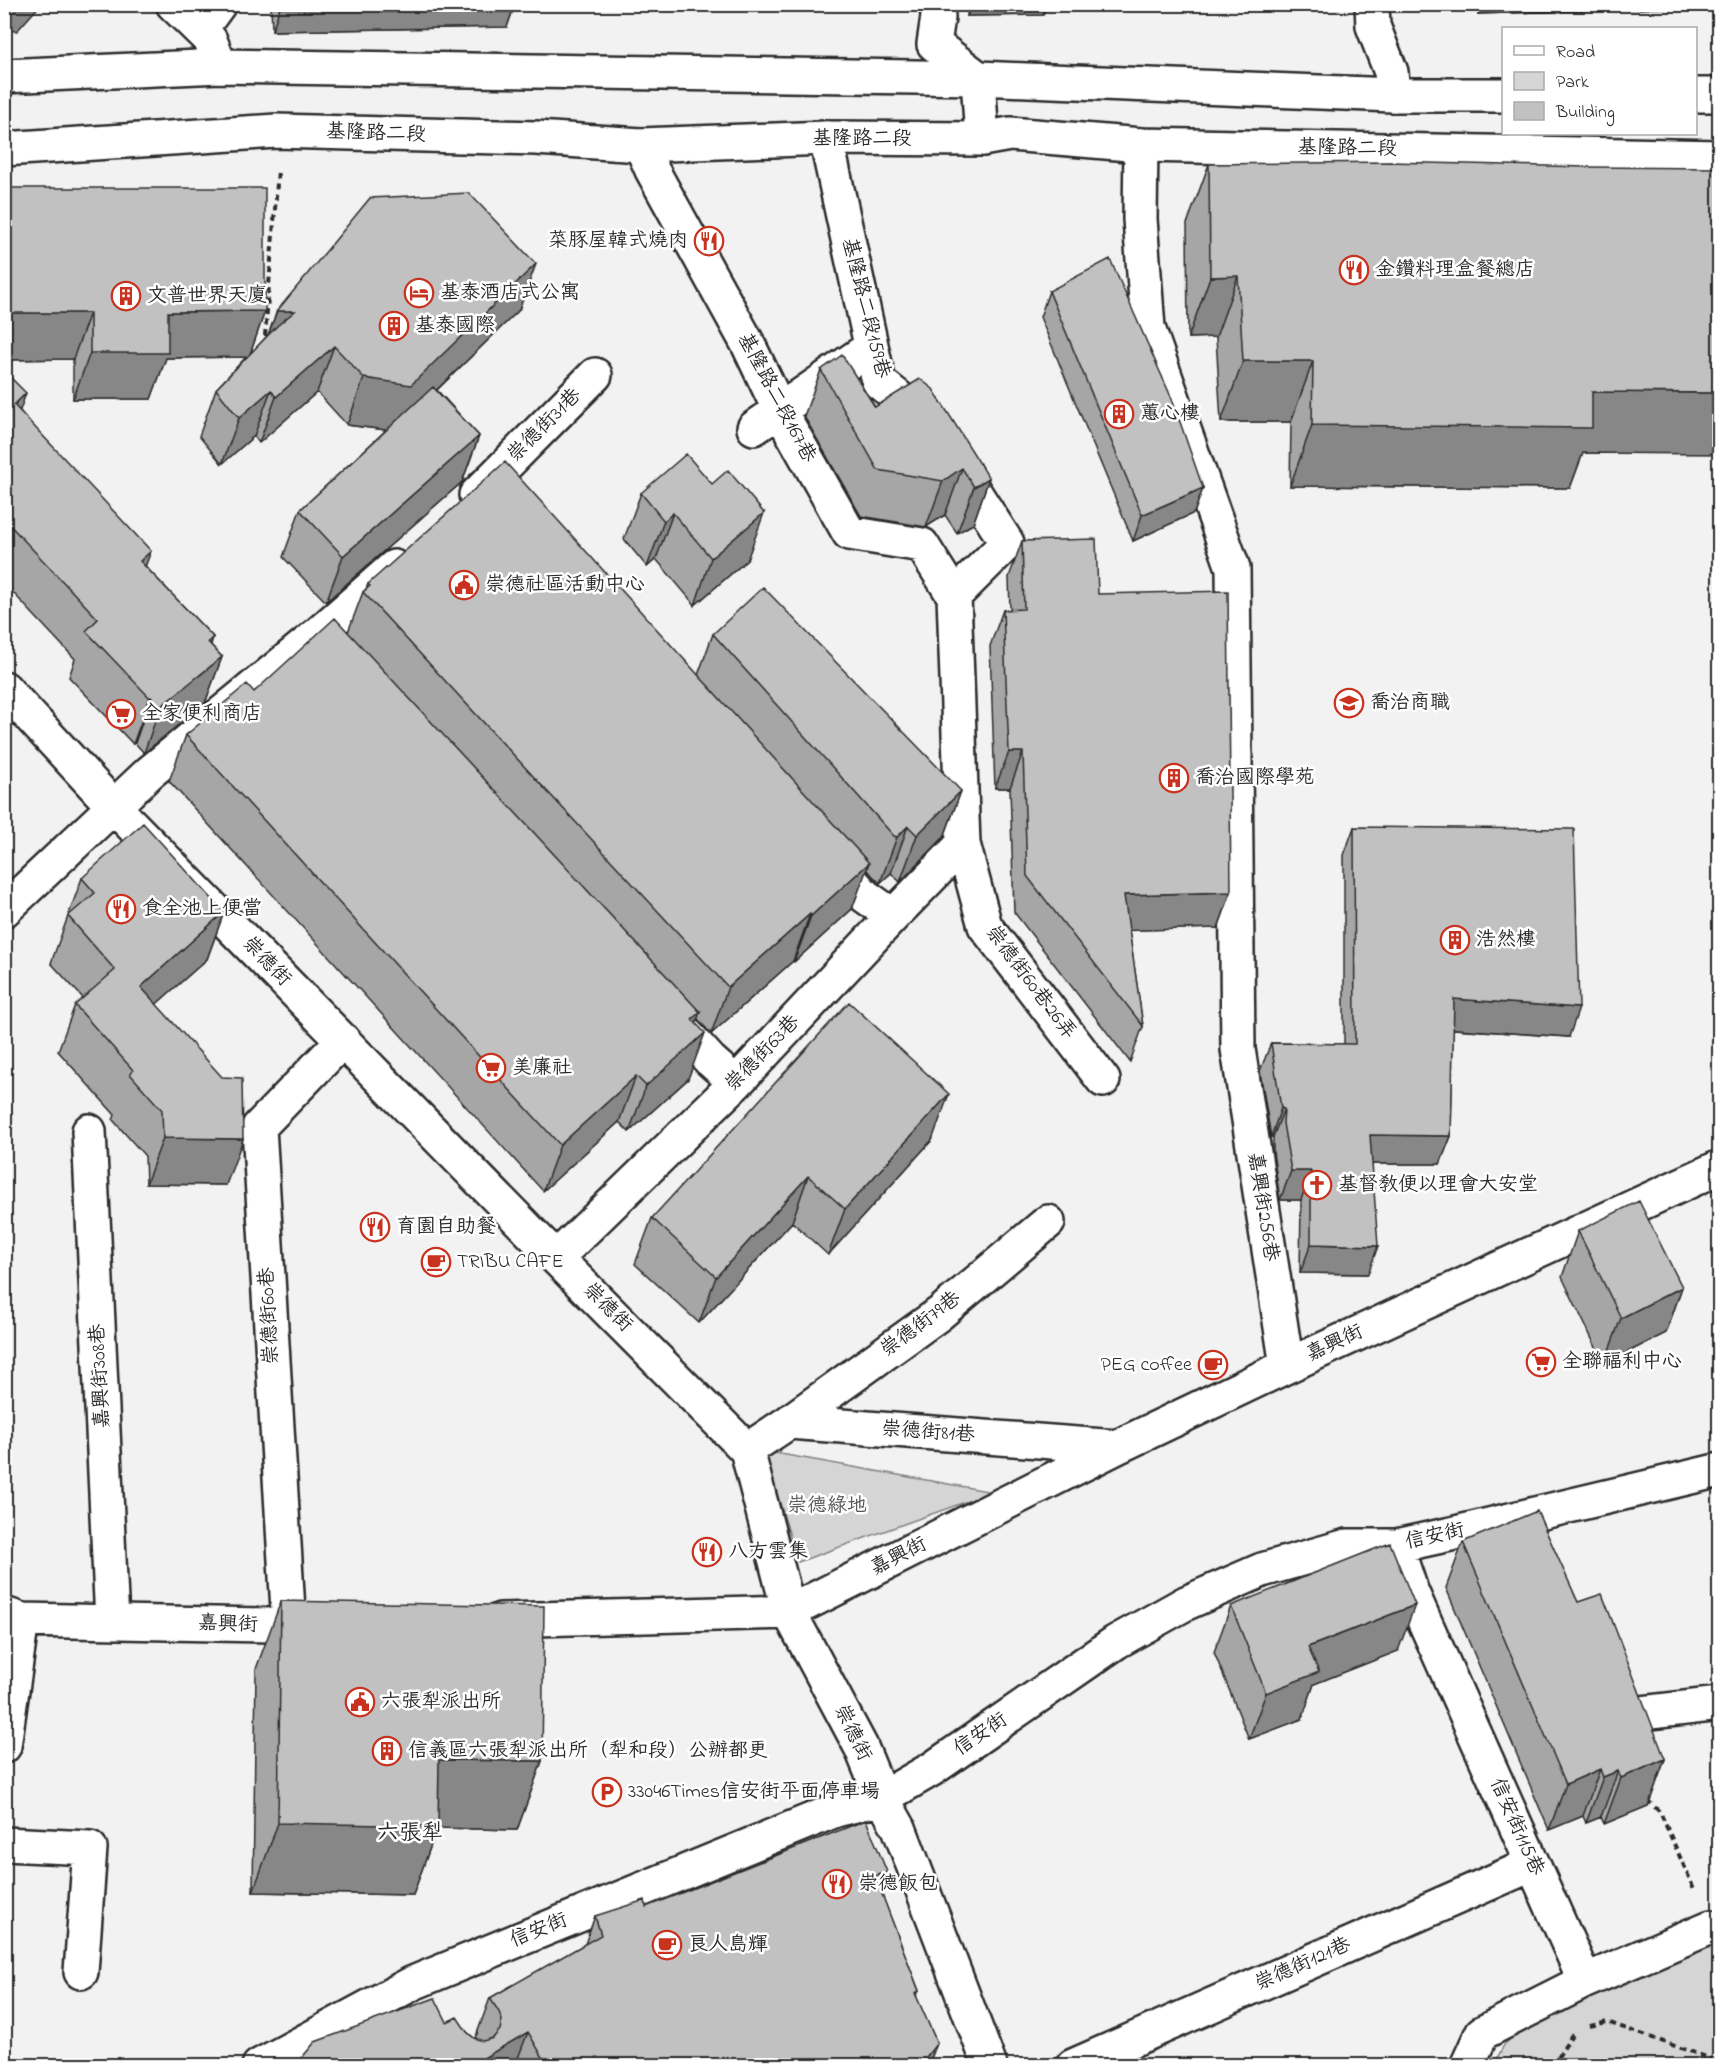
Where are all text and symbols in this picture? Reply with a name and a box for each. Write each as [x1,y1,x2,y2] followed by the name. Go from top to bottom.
[1502,27,1697,135] legend
[1556,40,1595,66] text: Road
[1556,70,1589,96] text: Park
[1555,100,1615,127] text: Building
[326,118,426,150] street label: 基隆路二段
[812,125,912,154] street label: 基隆路二段
[1297,134,1397,164] street label: 基隆路二段
[693,225,725,257] restaurant icon: 菜豚屋韓式燒肉
[548,227,688,256] place label: 菜豚屋韓式燒肉
[834,235,897,382] street label: 基隆路二段159巷
[1338,254,1370,286] restaurant icon: 金鑽料理盒餐總店
[1375,256,1535,285] place label: 金鑽料理盒餐總店
[403,277,435,309] hotel icon: 基泰酒店式公寓
[440,279,580,308] place label: 基泰酒店式公寓
[110,280,142,312] building icon: 文普世界天廈
[147,282,267,311] place label: 文普世界天廈
[378,310,410,342] building icon: 基泰國際
[415,312,495,341] place label: 基泰國際
[730,328,823,469] street label: 基隆路二段167巷
[501,382,589,470] street label: 崇德街31巷
[1103,398,1135,430] building icon: 蕙心樓
[1140,400,1200,429] place label: 蕙心樓
[448,569,480,601] public building icon: 崇德社區活動中心
[485,571,645,600] place label: 崇德社區活動中心
[1333,687,1365,719] school or university icon: 喬治商職
[1370,689,1450,718] place label: 喬治商職
[105,698,137,730] supermarket icon: 全家便利商店
[142,700,262,729] place label: 全家便利商店
[1158,762,1190,794] building icon: 喬治國際學苑
[1195,764,1315,793] place label: 喬治國際學苑
[105,893,137,925] restaurant icon: 食全池上便當
[142,895,262,924] place label: 食全池上便當
[977,920,1083,1046] street label: 崇德街60巷26弄
[1439,924,1471,956] building icon: 浩然樓
[1476,926,1536,955] place label: 浩然樓
[235,930,297,994] street label: 崇德街
[719,1008,808,1099] street label: 崇德街63巷
[475,1052,507,1084] supermarket icon: 美廉社
[512,1054,572,1083] place label: 美廉社
[1239,1150,1285,1265] street label: 嘉興街256巷
[1301,1169,1333,1201] church icon: 基督教便以理會大安堂
[1338,1171,1538,1200] place label: 基督教便以理會大安堂
[359,1211,391,1243] restaurant icon: 育園自助餐
[396,1213,496,1242] place label: 育園自助餐
[420,1246,452,1278] cafe icon: TRIBU CAFE
[457,1248,564,1277] place label: TRIBU CAFE
[253,1266,287,1365] street label: 崇德街60巷
[576,1277,638,1339] street label: 崇德街
[875,1284,968,1365] street label: 崇德街79巷
[1302,1318,1368,1370] street label: 嘉興街
[84,1322,118,1429] street label: 嘉興街308巷
[1525,1346,1557,1378] supermarket icon: 全聯福利中心
[1562,1348,1682,1377] place label: 全聯福利中心
[1197,1349,1229,1381] cafe icon: PEG coffee
[1100,1351,1192,1380] place label: PEG coffee
[880,1415,977,1451] street label: 崇德街81巷
[787,1492,867,1521] park label: 崇德綠地
[1403,1517,1467,1557] street label: 信安街
[866,1530,932,1584] street label: 嘉興街
[691,1536,723,1568] restaurant icon: 八方雲集
[728,1538,808,1567] place label: 八方雲集
[198,1609,258,1641] street label: 嘉興街
[344,1686,376,1718] public building icon: 六張犁派出所
[381,1688,501,1717] place label: 六張犁派出所
[826,1700,878,1766] street label: 崇德街
[948,1706,1014,1764] street label: 信安街
[371,1735,403,1767] building icon: 信義區六張犁派出所（犁和段）公辦都更
[408,1737,768,1766] place label: 信義區六張犁派出所（犁和段）公辦都更
[1482,1774,1551,1881] street label: 信安街115巷
[591,1776,623,1808] parking icon: 33046Times信安街平面停車場
[628,1778,880,1807] place label: 33046Times信安街平面停車場
[377,1818,443,1850] district label: 六張犁
[821,1868,853,1900] restaurant icon: 崇德飯包
[858,1870,938,1899] place label: 崇德飯包
[506,1906,572,1956] street label: 信安街
[651,1929,683,1961] cafe icon: 良人島輝
[1250,1930,1357,1999] street label: 崇德街121巷
[688,1931,768,1960] place label: 良人島輝

